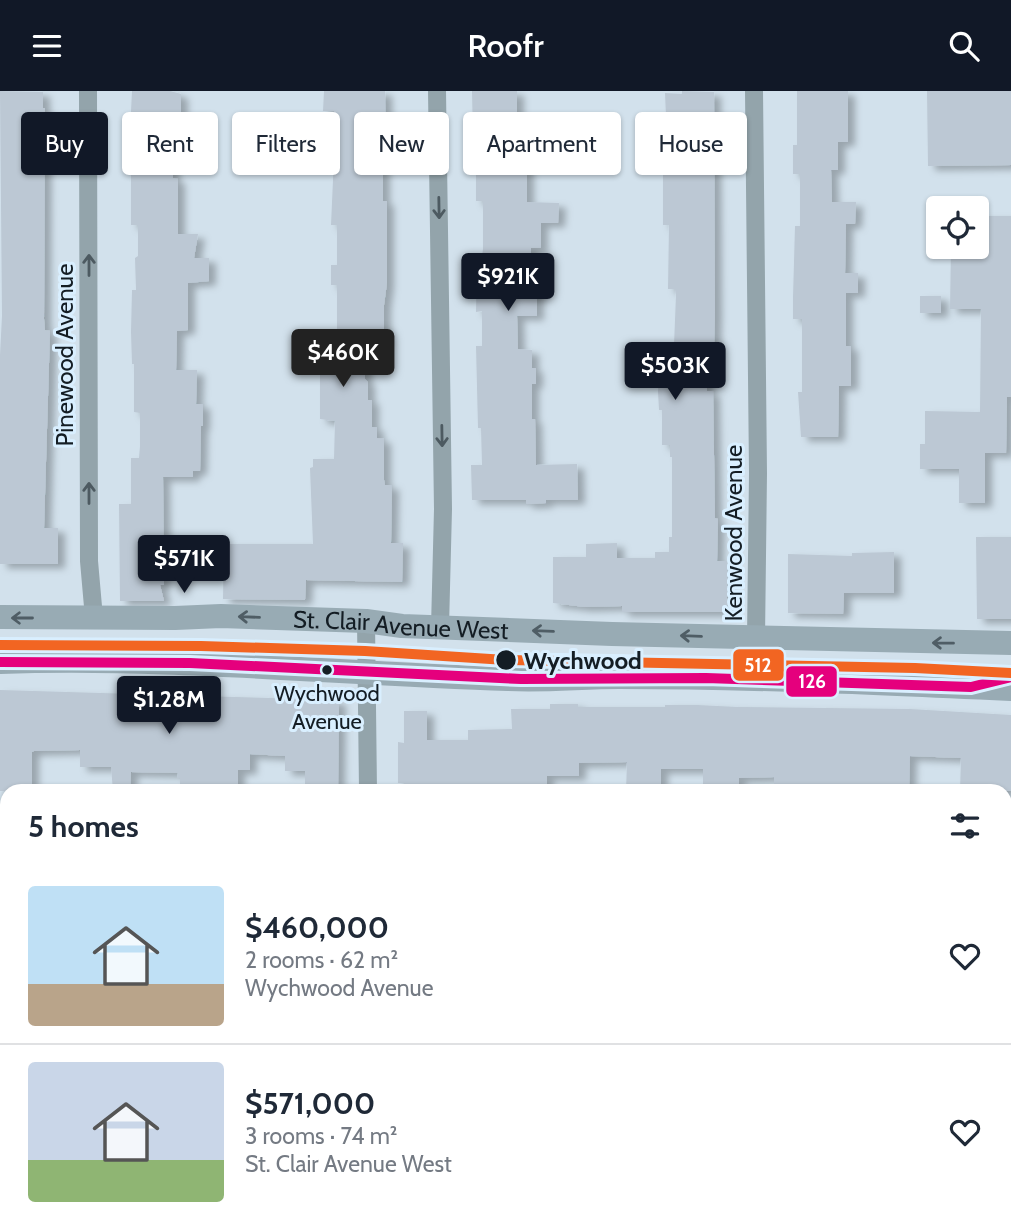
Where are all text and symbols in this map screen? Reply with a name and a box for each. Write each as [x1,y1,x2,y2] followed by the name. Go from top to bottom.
[467,26,544,65] text: Roofr
[28,27,66,65] icon: menu
[945,27,983,65] icon: search
[21,112,108,175] chip: Buy
[122,112,218,175] chip: Rent
[232,112,340,175] chip: Filters
[354,112,449,175] chip: New
[463,112,621,175] chip: Apartment
[635,112,747,175] chip: House
[432,196,446,219] one-way arrow
[926,196,989,259] map controls
[926,196,989,259] button: locate
[459,253,557,313] pin: $921K
[82,254,95,277] one-way arrow
[477,262,539,290] text: $921K
[50,264,79,446] street label: Pinewood Avenue
[294,329,392,389] pin: $460K
[307,338,379,366] text: $460K
[626,343,724,402] pin: $503K
[641,351,709,379] text: $503K
[436,424,449,447] one-way arrow
[719,445,748,621] street label: Kenwood Avenue
[82,481,96,504] one-way arrow
[135,535,233,595] pin: $571K
[154,544,214,572] text: $571K
[292,604,509,645] street label: St. Clair Avenue West
[238,610,261,624] one-way arrow
[10,611,33,625] one-way arrow
[532,625,555,638] one-way arrow
[680,630,703,643] one-way arrow
[932,636,955,649] one-way arrow
[524,646,642,675] place label: Wychwood
[494,648,518,672] marker: Wychwood
[732,648,785,682] line badge: 512
[744,654,772,677] text: 512
[320,663,334,677] marker: Wychwood Avenue
[785,665,838,698] line badge: 126
[798,670,826,693] text: 126
[112,677,226,736] pin: $1.28M
[274,680,380,735] place label: Wychwood Avenue
[133,685,205,713] text: $1.28M
[946,807,984,845] icon: filters
[28,808,139,845] text: 5 homes
[245,909,389,946] text: $460,000
[84,914,168,998] icon: home
[946,937,984,975] icon: heart
[245,946,398,974] text: 2 rooms · 62 m²
[245,974,433,1002] text: Wychwood Avenue
[245,1085,375,1122] text: $571,000
[84,1090,168,1174] icon: home
[946,1113,984,1151] icon: heart
[245,1122,397,1150] text: 3 rooms · 74 m²
[245,1150,452,1178] text: St. Clair Avenue West

